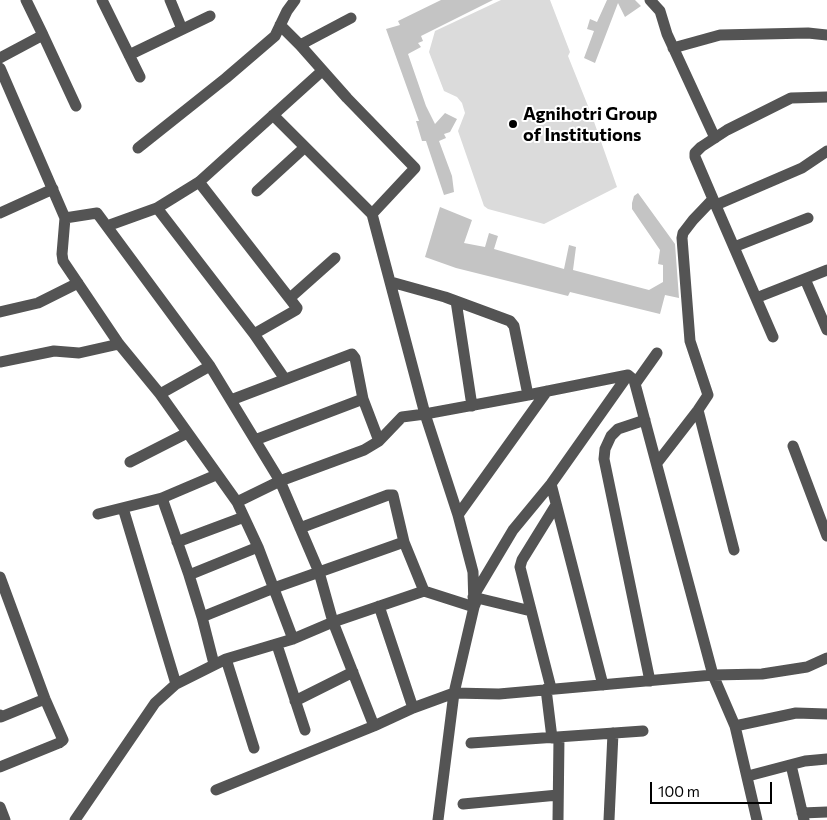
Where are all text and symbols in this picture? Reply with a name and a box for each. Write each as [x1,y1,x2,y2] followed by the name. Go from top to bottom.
[523,103,657,146] place label: Agnihotri Group of Institutions
[507,118,519,130] marker: Agnihotri Group of Institutions
[652,772,774,804] scale bar
[658,782,700,800] text: 100 m

